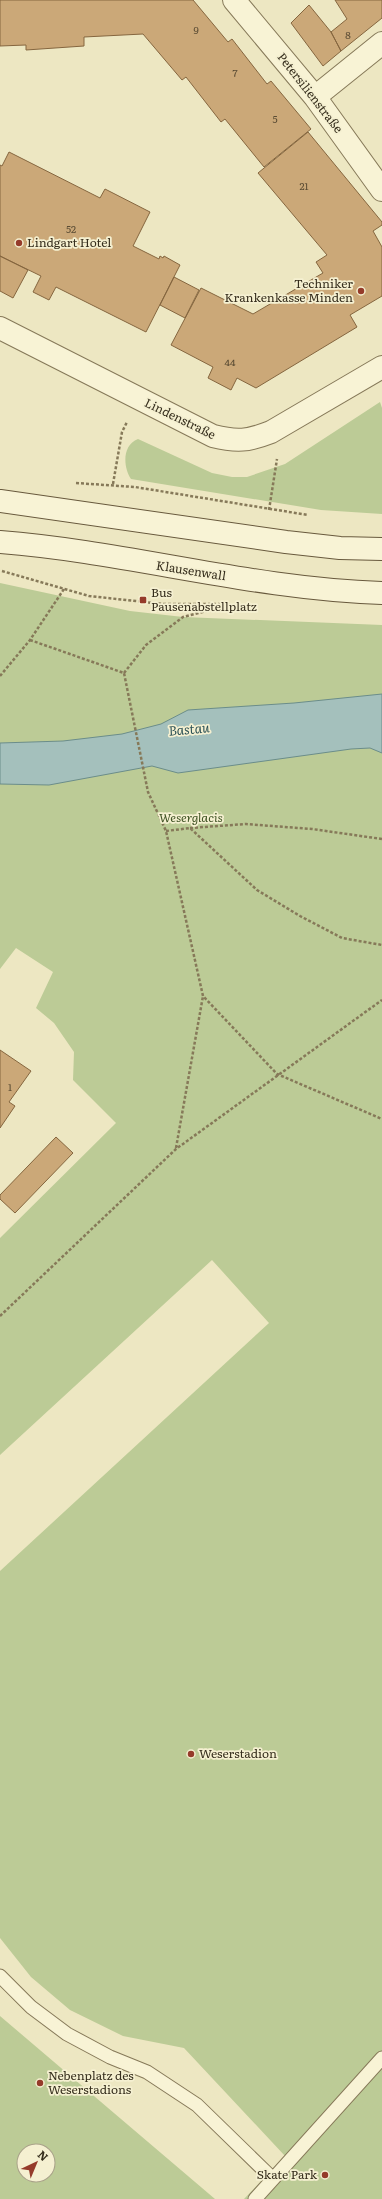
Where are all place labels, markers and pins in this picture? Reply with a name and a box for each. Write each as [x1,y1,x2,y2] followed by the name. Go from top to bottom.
[27,233,111,251] place label: Lindgart Hotel
[14,238,24,248] marker: Lindgart Hotel
[225,274,353,306] place label: Techniker Krankenkasse Minden
[356,286,366,296] marker: Techniker Krankenkasse Minden
[151,583,257,615] place label: Bus Pausenabstellplatz
[138,595,148,605] marker: Bus Pausenabstellplatz
[199,1744,277,1762] place label: Weserstadion
[186,1749,196,1759] marker: Weserstadion
[48,2066,134,2098] place label: Nebenplatz des Weserstadions
[35,2078,45,2088] marker: Nebenplatz des Weserstadions
[257,2165,318,2183] place label: Skate Park
[320,2170,330,2180] marker: Skate Park

